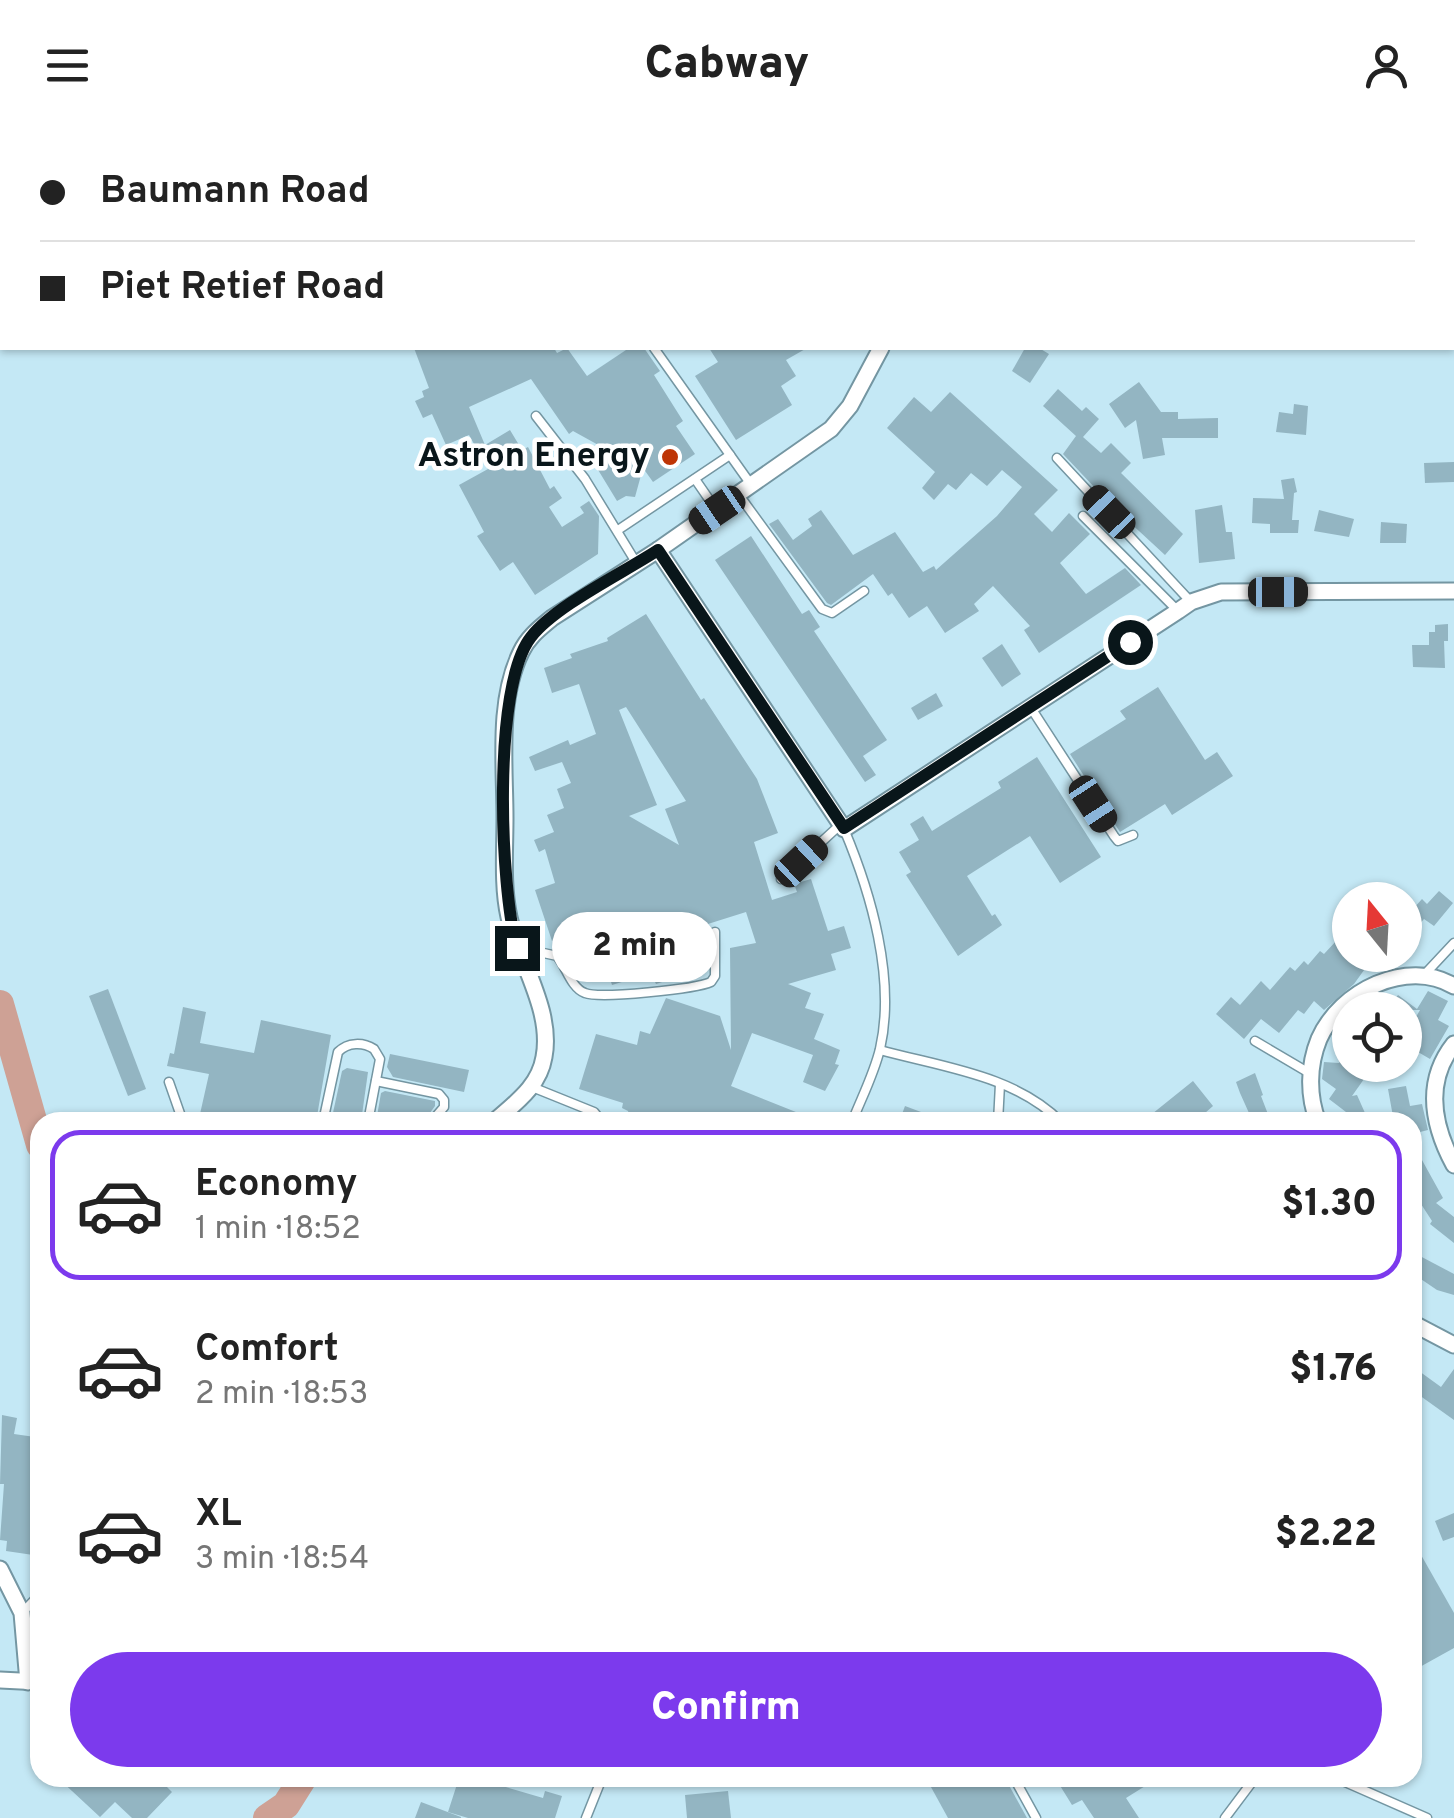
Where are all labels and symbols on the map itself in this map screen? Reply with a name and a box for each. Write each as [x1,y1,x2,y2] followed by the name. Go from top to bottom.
[417,435,650,479] place label: Astron Energy
[659,446,681,468] marker: Astron Energy
[1077,480,1141,544] car
[684,481,750,539] car
[1248,577,1308,607] car
[1108,620,1153,665] route start
[1064,771,1122,837] car
[769,830,833,892] car
[1332,882,1422,972] north arrow
[552,913,717,983] callout: 2 min
[495,926,540,971] route end

